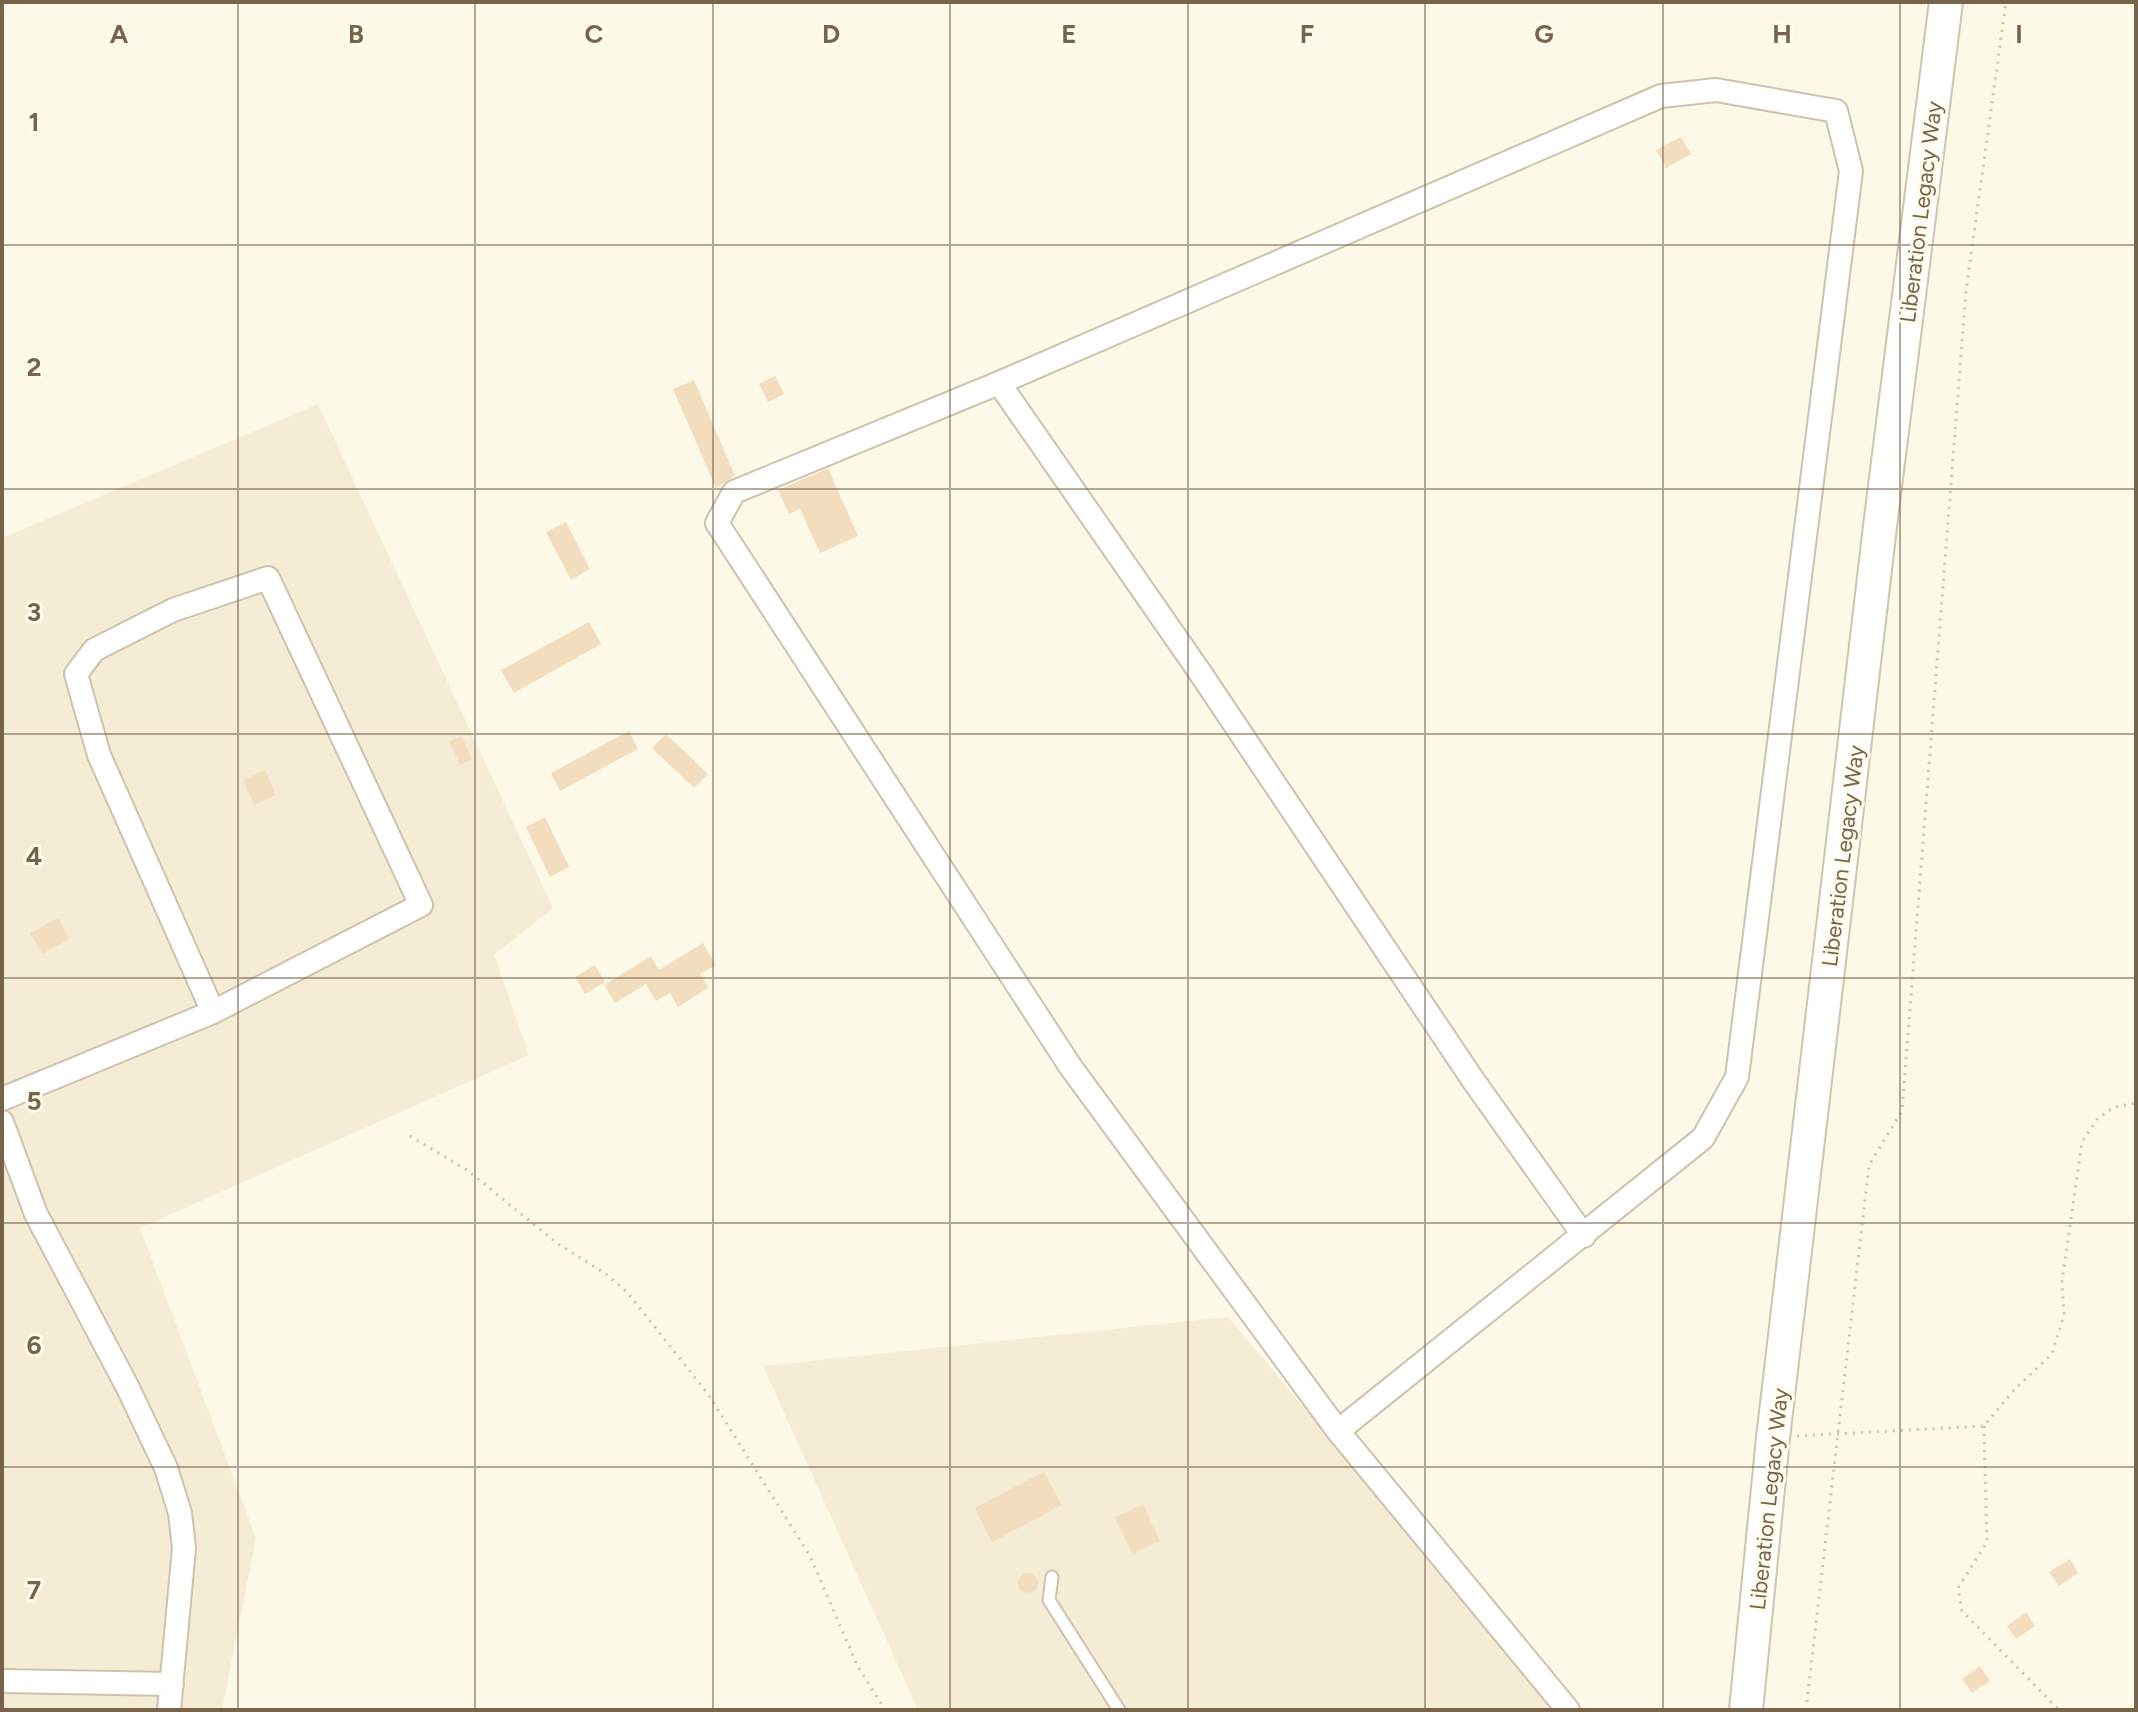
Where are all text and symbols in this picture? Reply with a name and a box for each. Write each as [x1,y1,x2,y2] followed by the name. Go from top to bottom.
[110,18,129,50] text: A
[348,18,364,50] text: B
[585,18,604,50] text: C
[822,18,840,50] text: D
[1061,18,1077,50] text: E
[1300,18,1314,50] text: F
[1534,18,1554,50] text: G
[1772,18,1792,50] text: H
[2015,18,2023,50] text: I
[1894,99,1948,324] street label: Liberation Legacy Way
[29,106,39,138] text: 1
[26,351,42,383] text: 2
[27,596,41,628] text: 3
[1816,743,1870,968] street label: Liberation Legacy Way
[26,840,42,872] text: 4
[26,1085,42,1117] text: 5
[26,1329,42,1361] text: 6
[1744,1386,1794,1611] street label: Liberation Legacy Way
[27,1574,41,1606] text: 7

